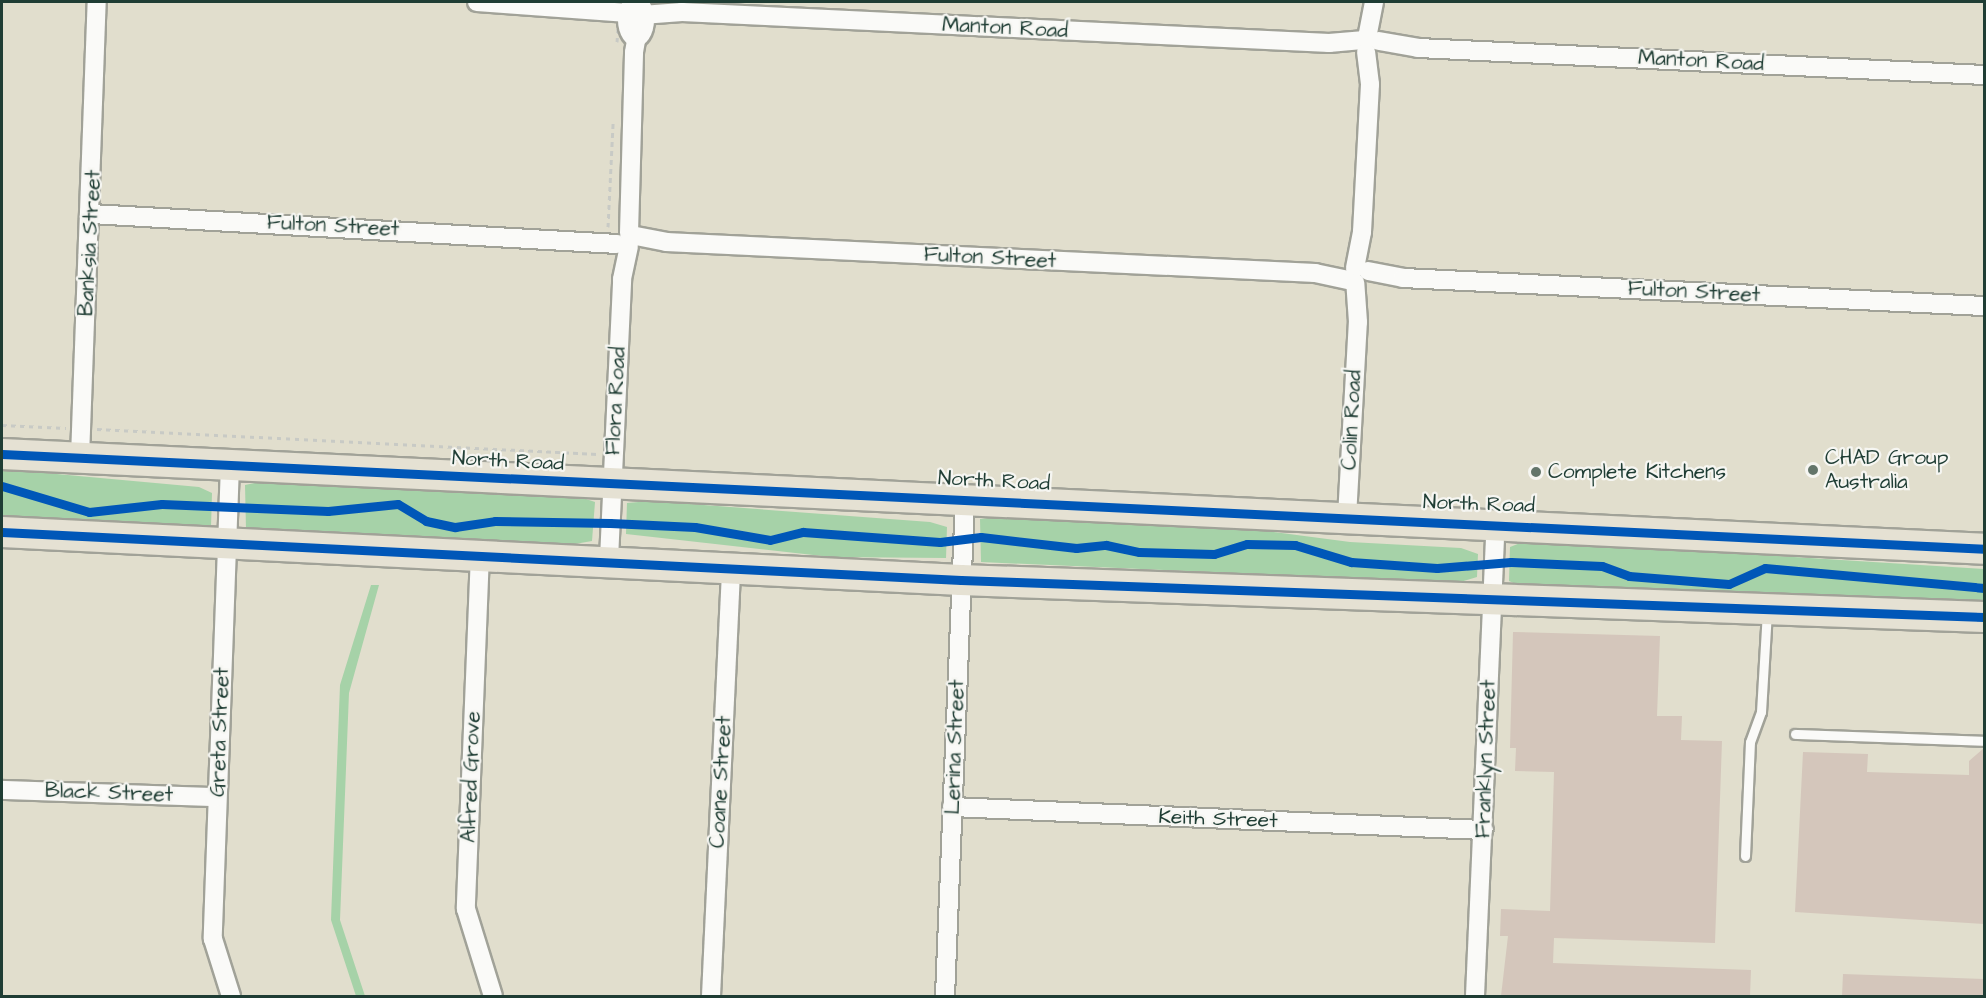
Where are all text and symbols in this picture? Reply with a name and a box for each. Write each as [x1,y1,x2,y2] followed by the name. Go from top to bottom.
[941,12,1069,44] street label: Manton Road
[1637,45,1765,77] street label: Manton Road
[74,169,106,317] street label: Banksia Street
[266,210,400,242] street label: Fulton Street
[923,242,1057,274] street label: Fulton Street
[1627,276,1761,308] street label: Fulton Street
[601,346,631,456] street label: Flora Road
[1337,369,1367,471] street label: Colin Road
[451,445,565,477] street label: North Road
[1825,445,1948,495] place label: CHAD Group Australia
[1548,459,1726,485] place label: Complete Kitchens
[1806,463,1820,477] marker: CHAD Group Australia
[937,465,1051,497] street label: North Road
[1529,465,1543,479] marker: Complete Kitchens
[1423,489,1535,519] street label: North Road
[205,667,235,797] street label: Greta Street
[940,679,970,815] street label: Lerina Street
[1471,679,1501,839] street label: Franklyn Street
[456,711,486,843] street label: Alfred Grove
[705,715,737,849] street label: Coane Street
[44,778,174,808] street label: Black Street
[1158,804,1278,834] street label: Keith Street

